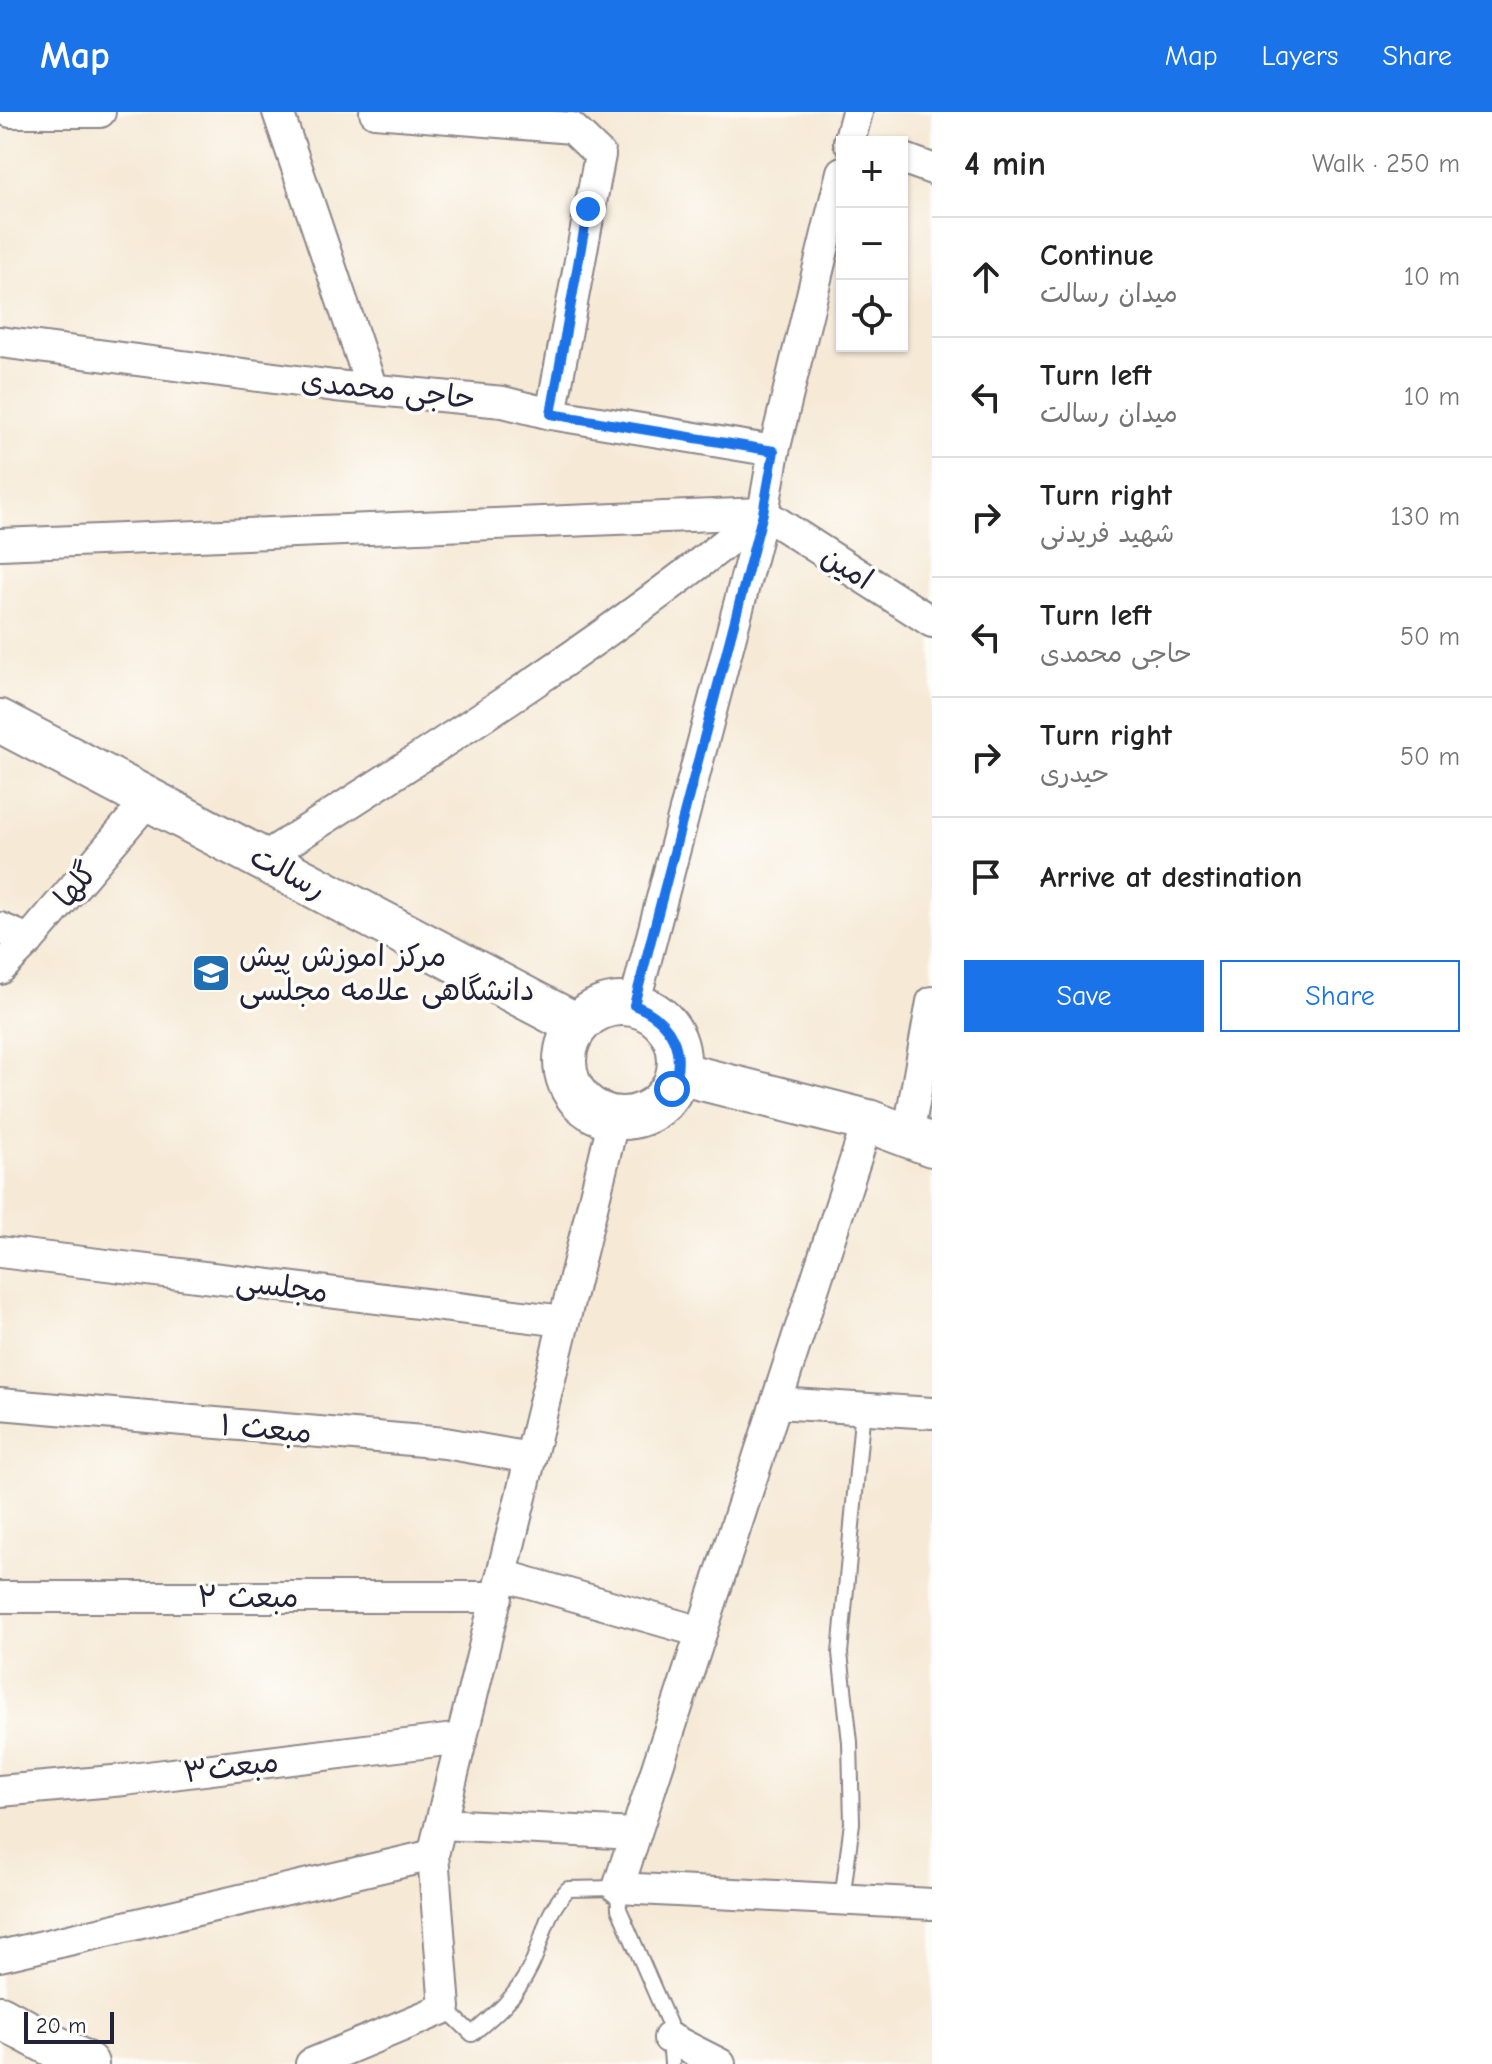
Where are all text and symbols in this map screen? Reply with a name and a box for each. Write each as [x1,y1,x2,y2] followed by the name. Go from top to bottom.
[40,34,110,78] text: Map
[1165,40,1218,72] text: Map
[1262,40,1338,72] text: Layers
[1382,40,1452,72] text: Share
[836,136,908,352] map controls
[836,136,908,208] button: +
[964,144,1046,184] text: 4 min
[1312,149,1460,179] text: Walk · 250 m
[570,191,606,227] route end
[836,208,908,280] button: −
[1040,238,1154,273] text: Continue
[964,255,1008,299] icon: ahead
[1404,262,1460,292] text: 10 m
[1040,279,1178,309] text: میدان رسالت
[836,280,908,352] button: locate
[1040,358,1152,393] text: Turn left
[299,363,477,418] street label: حاجی محمدی
[964,375,1008,419] icon: left
[1404,382,1460,412] text: 10 m
[1040,399,1178,429] text: میدان رسالت
[1040,478,1172,513] text: Turn right
[964,495,1008,539] icon: right
[1391,502,1460,532] text: 130 m
[1040,519,1175,549] text: شهید فریدنی
[815,539,879,597] street label: امین
[1040,598,1152,633] text: Turn left
[964,615,1008,659] icon: left
[1400,622,1460,652] text: 50 m
[1040,639,1192,669] text: حاجی محمدی
[1040,718,1172,753] text: Turn right
[964,735,1008,779] icon: right
[1400,742,1460,772] text: 50 m
[1040,759,1109,789] text: حیدری
[244,839,332,907] street label: رسالت
[47,855,105,915] street label: گلها
[964,855,1008,899] icon: arrive
[1040,860,1302,895] text: Arrive at destination
[239,939,534,1009] place label: مرکز اموزش پیش دانشگاهی علامه مجلسی
[190,952,232,994] school or university icon: مرکز اموزش پیش دانشگاهی علامه مجلسی
[964,960,1204,1032] button: Save
[1220,960,1460,1032] button: Share
[654,1071,690,1107] route start
[234,1264,330,1311] street label: مجلسی
[219,1408,313,1450] street label: مبعث ۱
[197,1580,299,1615] street label: مبعث ۲
[182,1744,280,1790] street label: مبعث۳
[24,2008,114,2044] scale bar
[36,2013,86,2039] text: 20 m

